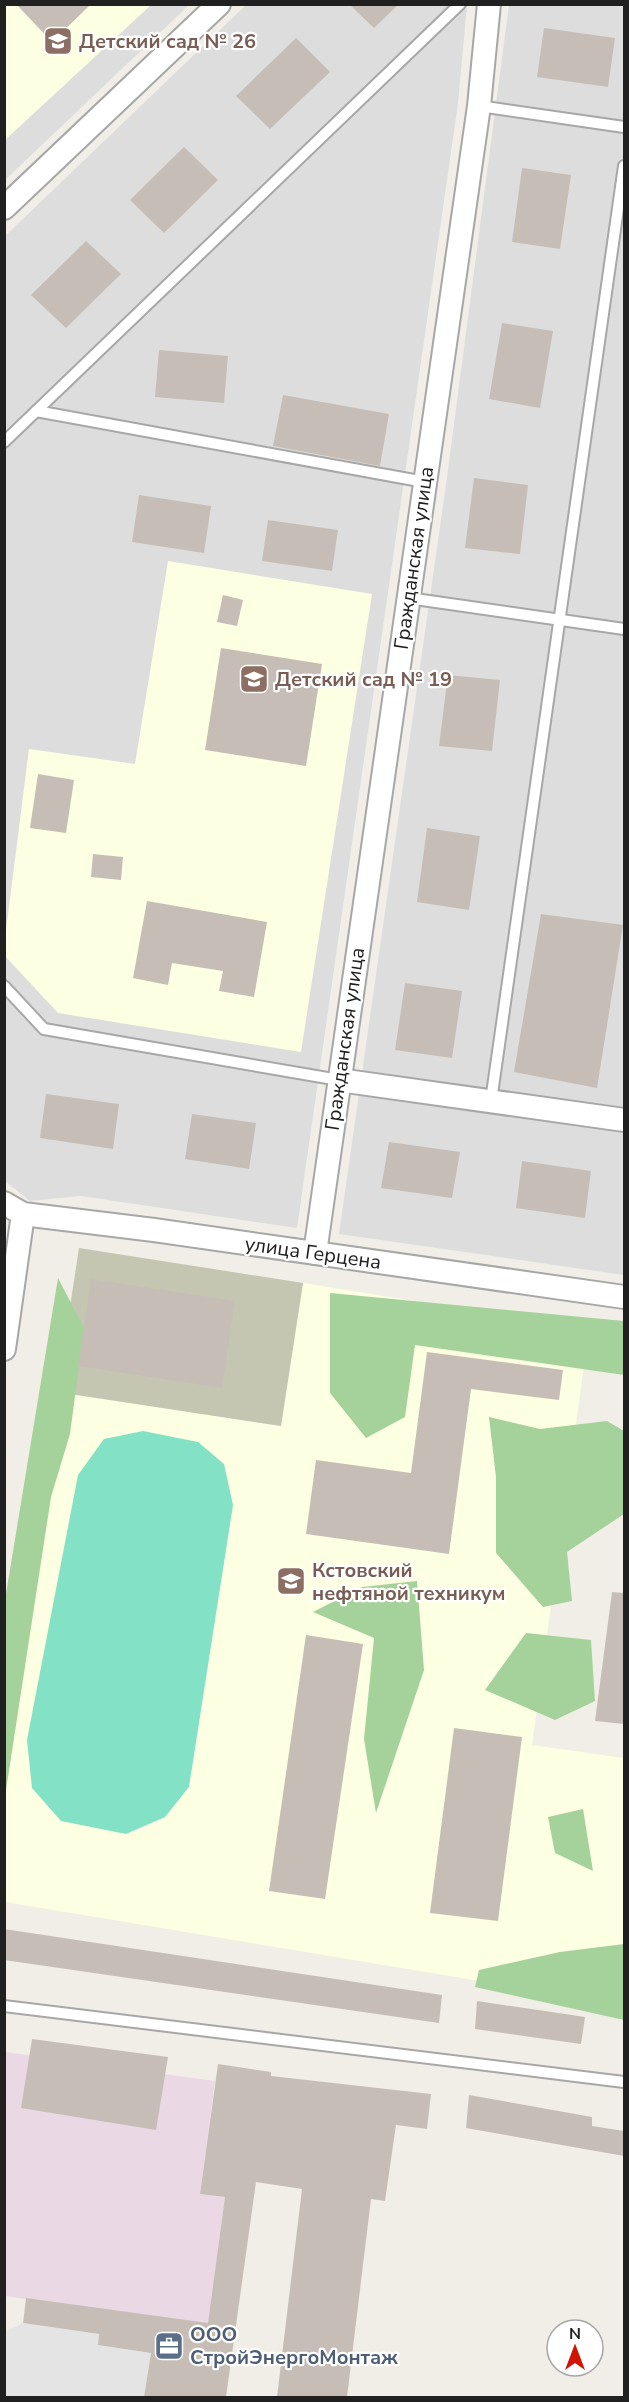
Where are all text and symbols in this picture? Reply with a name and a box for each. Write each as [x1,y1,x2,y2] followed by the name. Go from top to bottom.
[42,25,74,57] school or university icon: Детский сад № 26
[79,28,256,55] place label: Детский сад № 26
[388,465,440,651] street label: Гражданская улица
[238,663,270,695] school or university icon: Детский сад № 19
[275,666,452,693] place label: Детский сад № 19
[319,946,371,1132] street label: Гражданская улица
[243,1230,383,1276] street label: улица Герцена
[312,1557,506,1607] place label: Кстовский нефтяной техникум
[275,1565,307,1597] school or university icon: Кстовский нефтяной техникум
[545,2318,605,2378] north arrow
[190,2321,398,2371] place label: ООО СтройЭнергоМонтаж
[569,2323,581,2345] text: N
[153,2330,185,2362] office icon: ООО СтройЭнергоМонтаж

